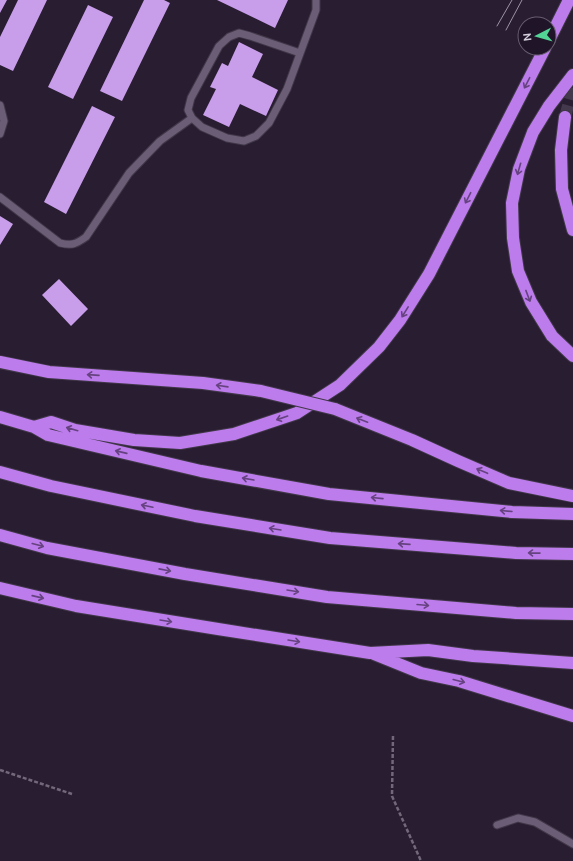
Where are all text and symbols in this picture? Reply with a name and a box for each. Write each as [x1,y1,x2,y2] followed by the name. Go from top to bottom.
[517,16,557,56] north arrow
[521,32,533,42] text: N
[523,77,530,89] one-way arrow
[515,162,523,175] one-way arrow
[463,192,471,204] one-way arrow
[525,289,533,301] one-way arrow
[400,306,408,318] one-way arrow
[87,372,100,379] one-way arrow
[216,382,229,390] one-way arrow
[276,414,288,422] one-way arrow
[357,416,369,423] one-way arrow
[66,425,79,432] one-way arrow
[115,448,128,456] one-way arrow
[476,467,488,474] one-way arrow
[242,475,255,483] one-way arrow
[371,495,384,502] one-way arrow
[141,502,154,510] one-way arrow
[500,507,513,515] one-way arrow
[269,525,282,533] one-way arrow
[398,540,411,547] one-way arrow
[31,542,44,549] one-way arrow
[528,549,541,557] one-way arrow
[158,567,171,575] one-way arrow
[287,587,300,595] one-way arrow
[31,593,44,601] one-way arrow
[416,601,429,608] one-way arrow
[159,617,172,625] one-way arrow
[287,637,300,645] one-way arrow
[452,678,465,685] one-way arrow

